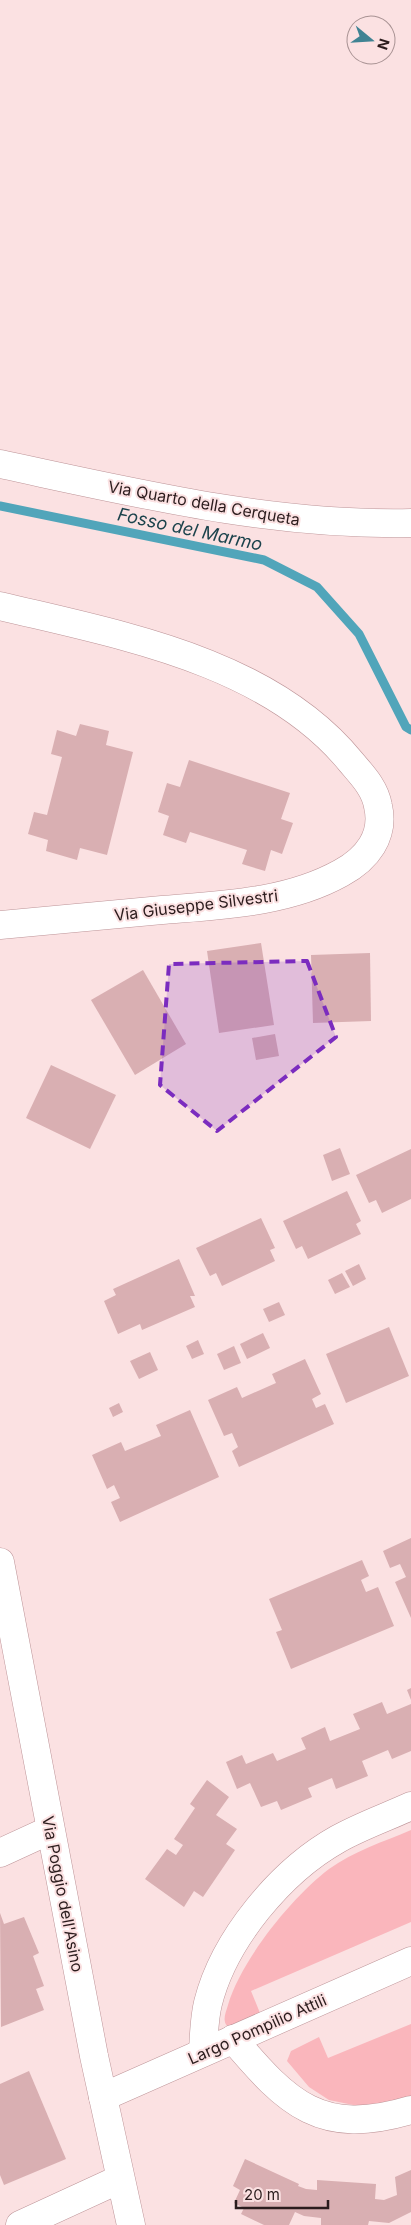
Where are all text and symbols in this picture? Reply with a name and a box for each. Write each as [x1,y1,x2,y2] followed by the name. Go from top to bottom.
[346,15,396,65] north arrow
[374,36,394,52] text: N
[106,476,302,530] street label: Via Quarto della Cerqueta
[116,503,264,555] water label: Fosso del Marmo
[113,885,279,925] street label: Via Giuseppe Silvestri
[38,1814,88,1974] street label: Via Poggio dell'Asino
[185,1989,329,2069] street label: Largo Pompilio Attili
[236,2178,328,2210] scale bar
[244,2185,280,2204] text: 20 m

